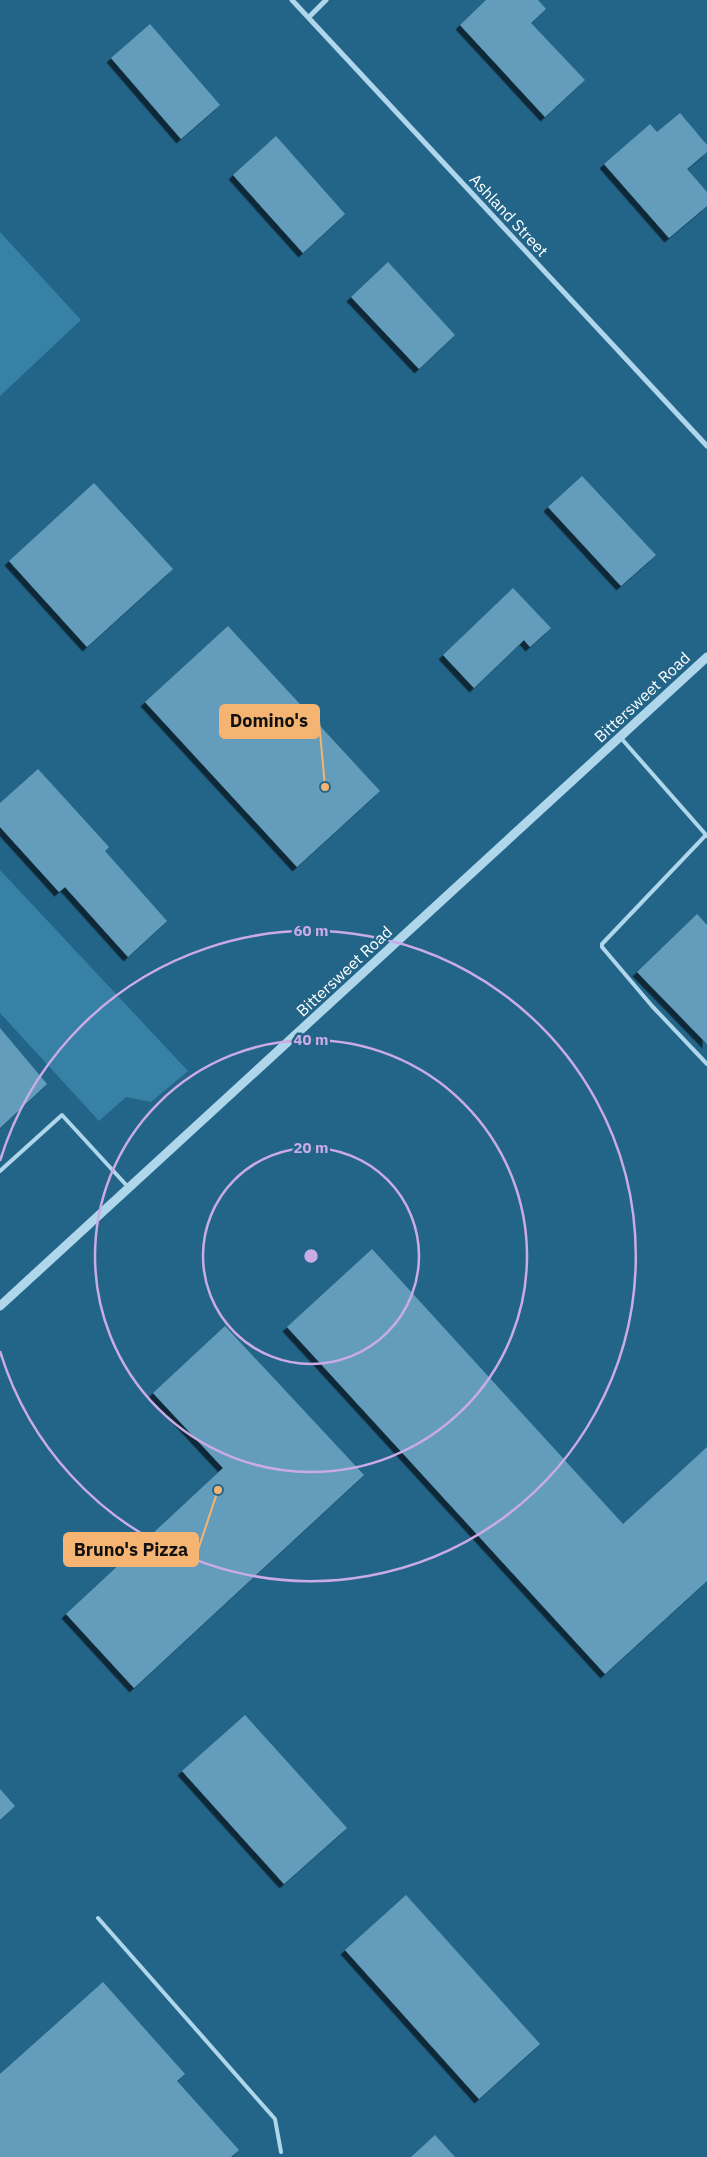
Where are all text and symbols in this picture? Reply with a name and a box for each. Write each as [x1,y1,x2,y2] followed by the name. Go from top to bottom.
[466,169,552,261] street label: Ashland Street
[590,647,694,747] street label: Bittersweet Road
[220,705,319,738] callout: Domino's
[230,709,308,732] text: Domino's
[292,921,396,1021] street label: Bittersweet Road
[294,921,328,940] text: 60 m
[294,1030,328,1049] text: 40 m
[294,1138,328,1157] text: 20 m
[302,1247,320,1265] centre of rings
[64,1533,198,1566] callout: Bruno's Pizza
[74,1538,188,1561] text: Bruno's Pizza

